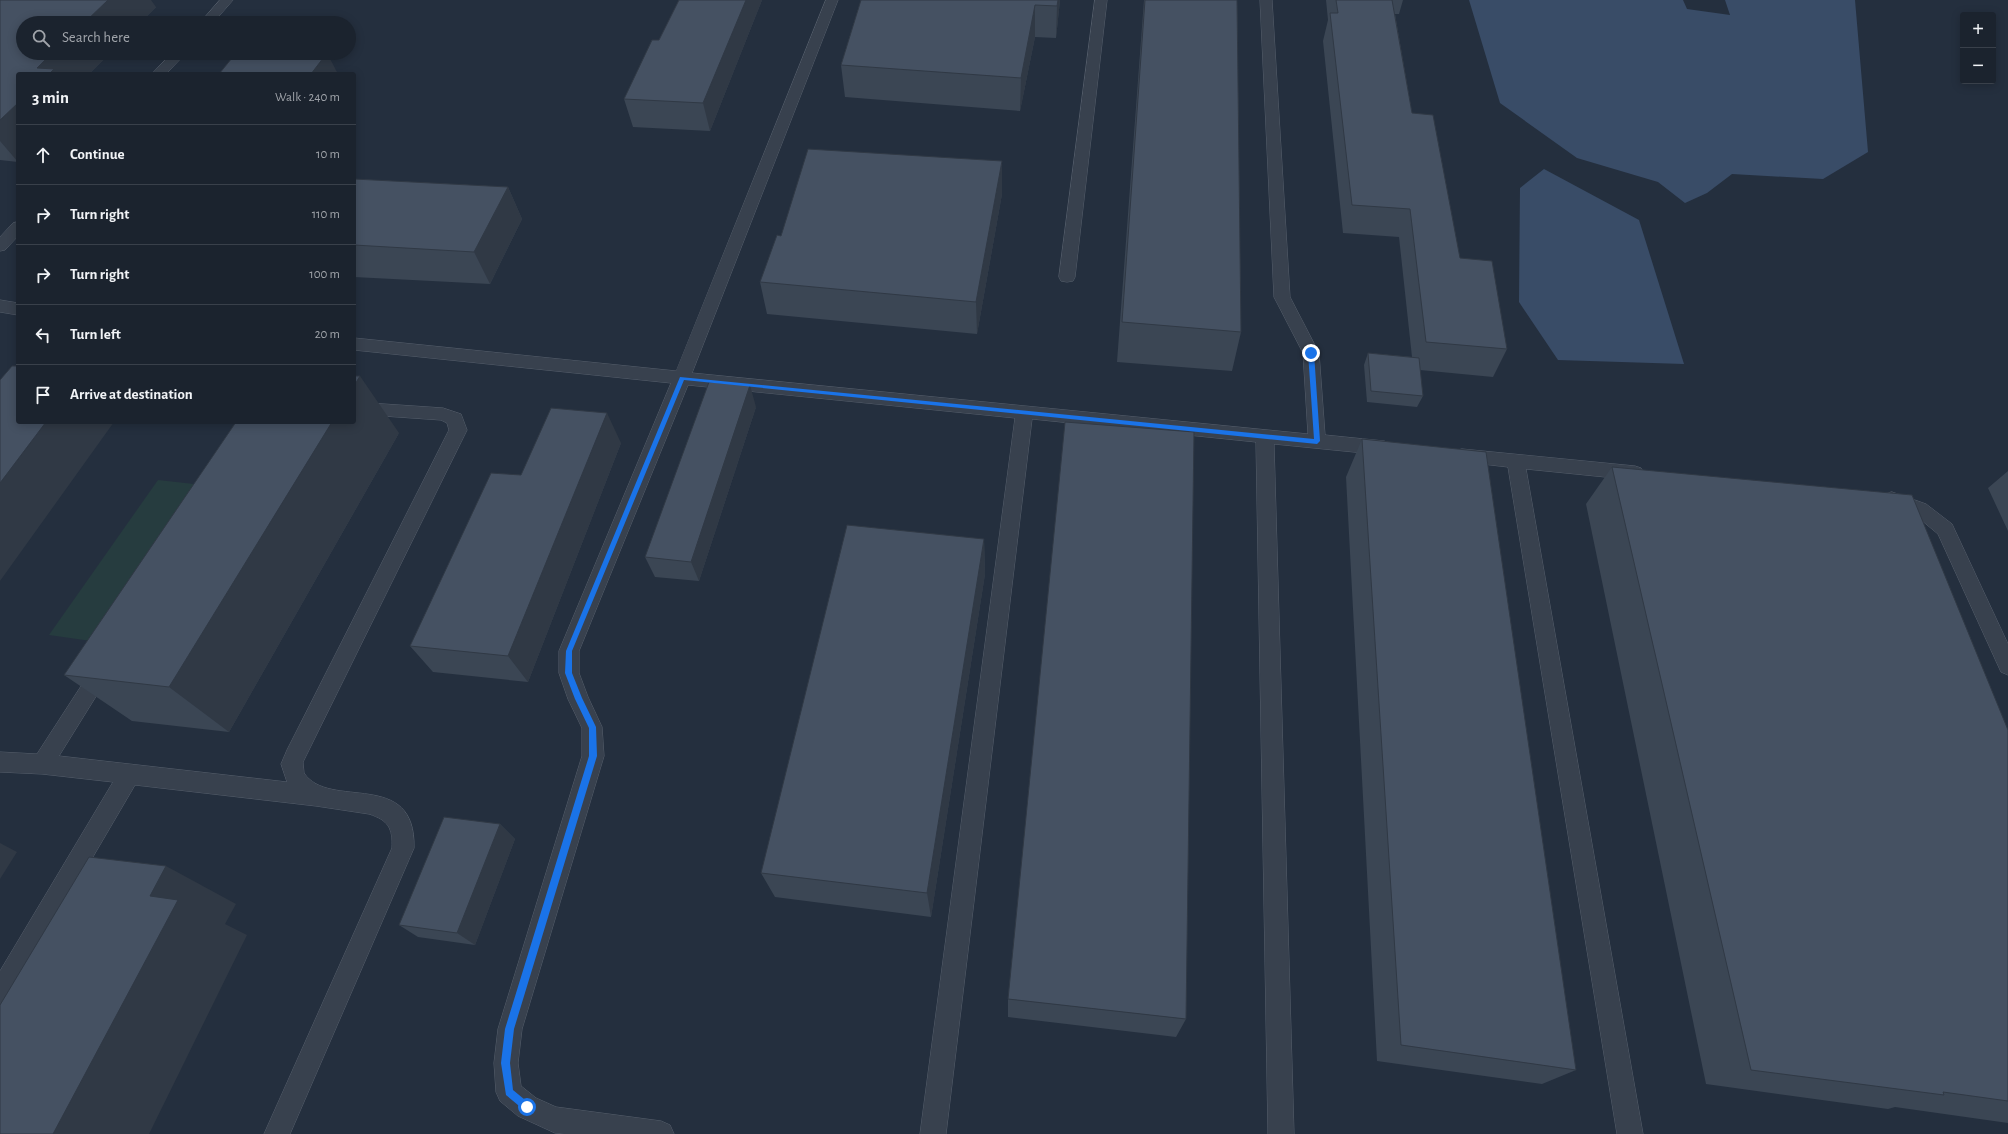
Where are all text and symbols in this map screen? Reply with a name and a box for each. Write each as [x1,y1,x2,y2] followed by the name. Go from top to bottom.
[1960,12,1996,84] map controls
[1960,12,1996,48] button: +
[16,16,356,60] search box
[30,27,52,49] icon: search
[62,30,130,45] text: Search here
[1960,48,1996,84] button: −
[32,89,69,106] text: 3 min
[275,91,340,104] text: Walk · 240 m
[32,144,54,166] icon: ahead
[70,147,125,162] text: Continue
[316,148,340,161] text: 10 m
[32,204,54,226] icon: right
[70,207,129,222] text: Turn right
[312,208,340,221] text: 110 m
[32,264,54,286] icon: right
[70,267,129,282] text: Turn right
[309,268,340,281] text: 100 m
[32,324,54,346] icon: left
[70,327,121,342] text: Turn left
[315,328,340,341] text: 20 m
[1302,344,1320,362] route end
[32,384,54,406] icon: arrive
[70,387,193,402] text: Arrive at destination
[518,1098,536,1116] route start

